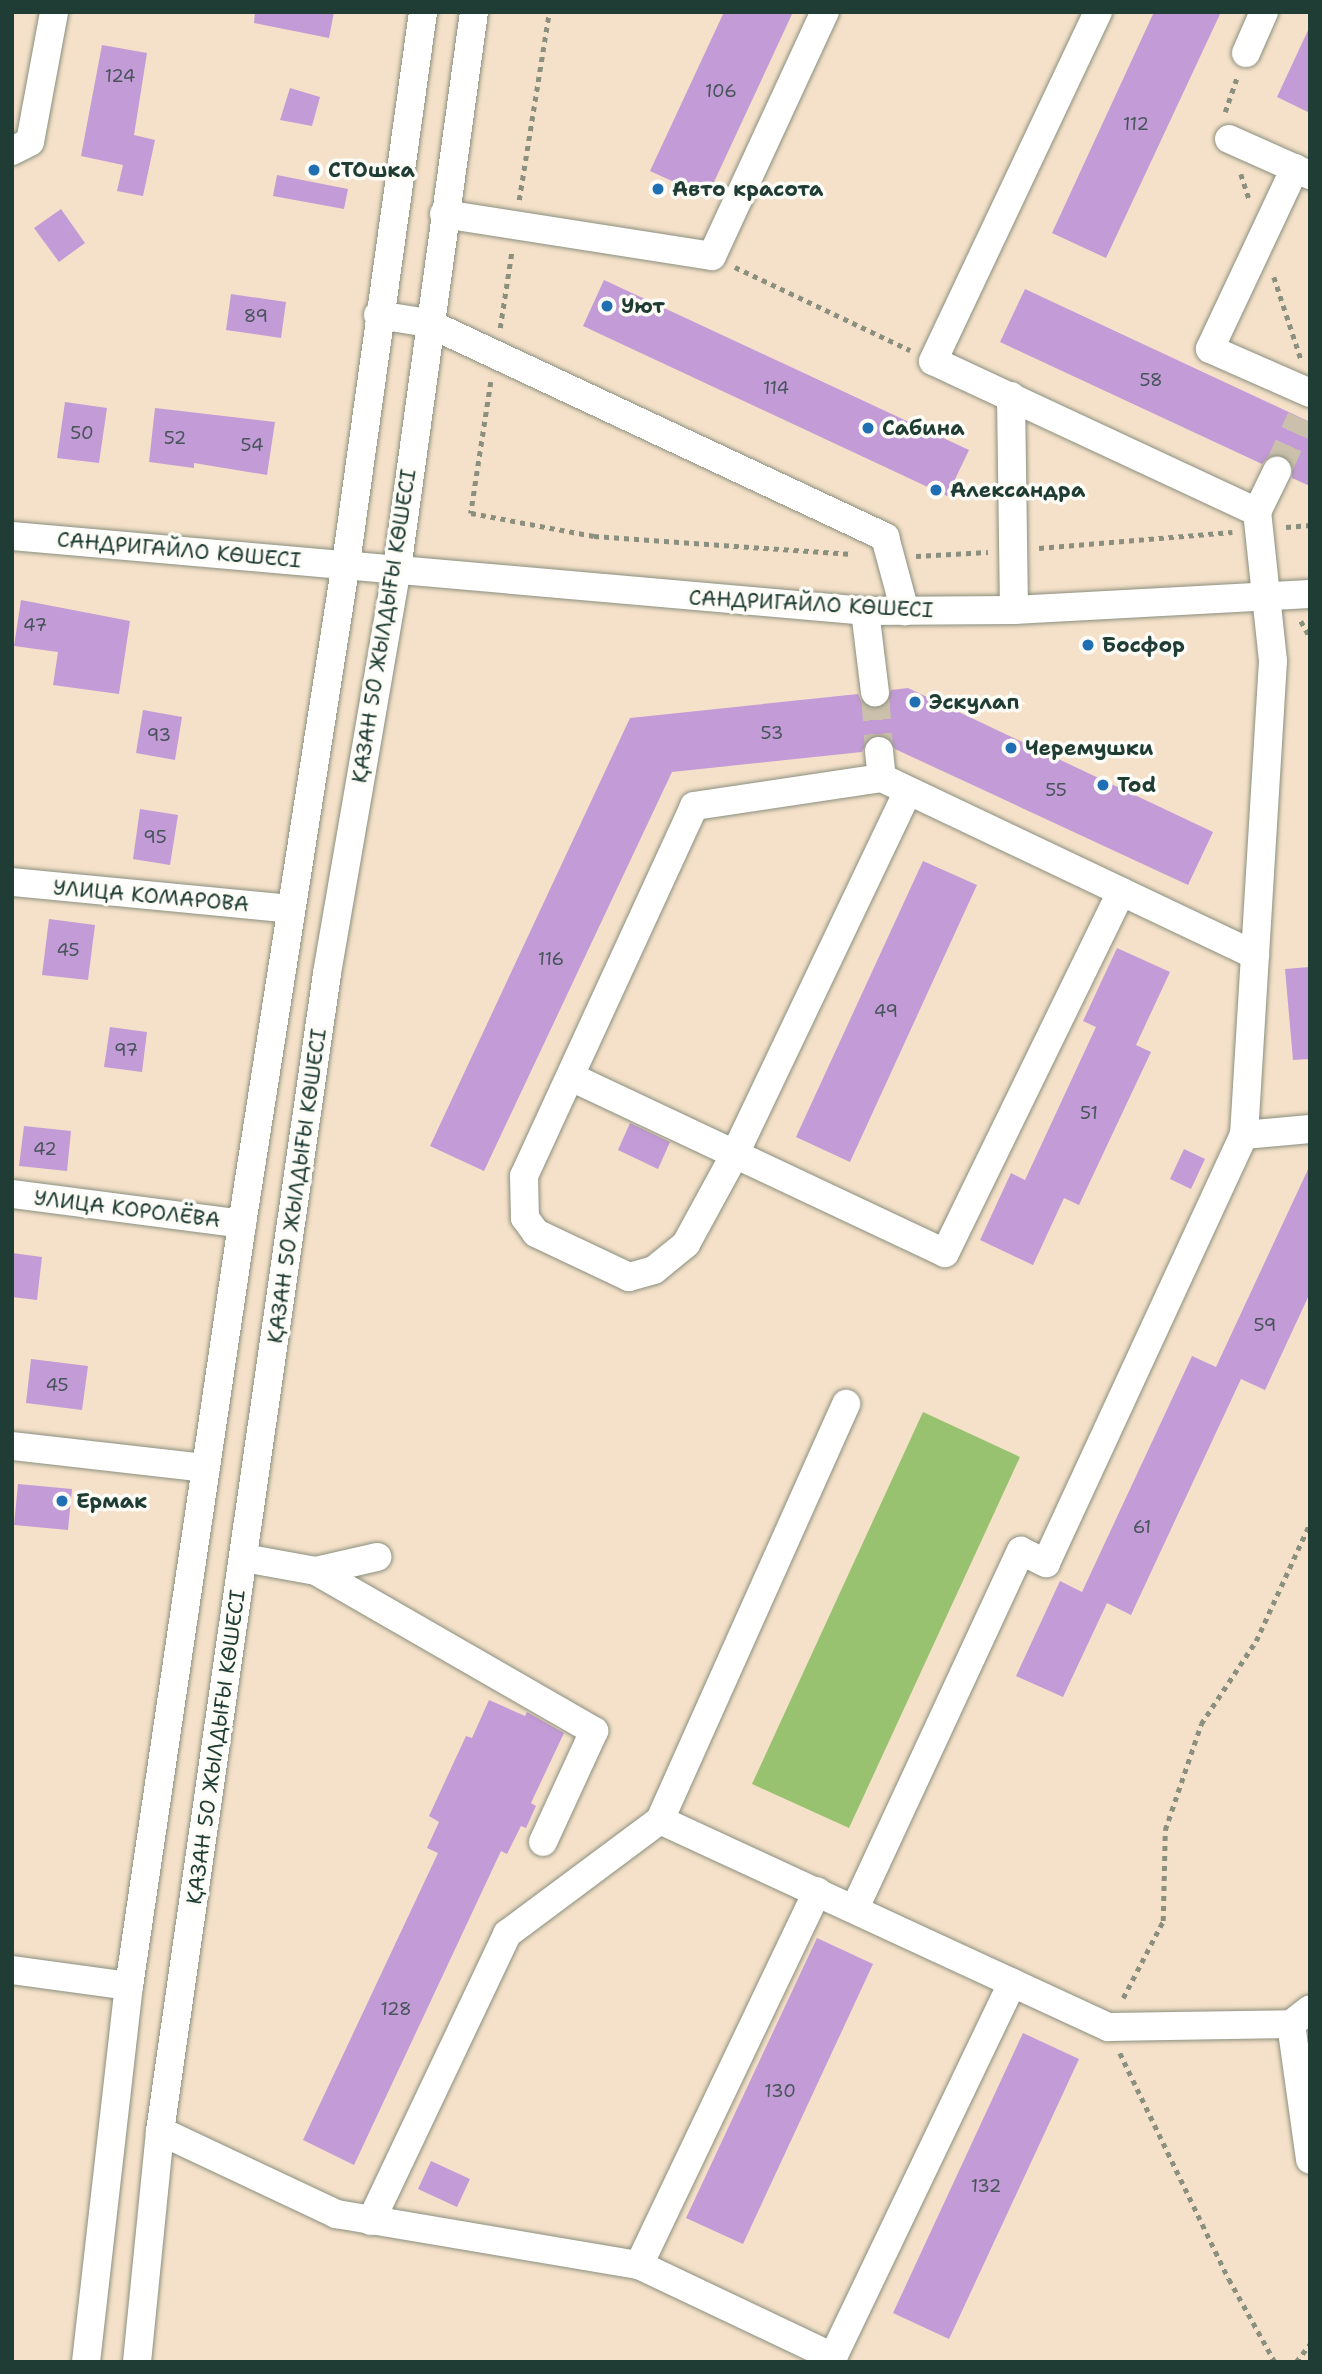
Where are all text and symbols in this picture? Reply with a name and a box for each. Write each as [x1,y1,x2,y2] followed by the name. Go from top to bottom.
[105,65,135,87] house number: 124
[705,80,737,102] house number: 106
[1123,113,1149,135] house number: 112
[328,157,415,183] place label: СТОшка
[306,162,322,178] marker: СТОшка
[672,176,823,202] place label: Авто красота
[650,181,666,197] marker: Авто красота
[621,293,665,319] place label: Уют
[599,298,615,314] marker: Уют
[244,305,268,327] house number: 89
[1139,369,1163,391] house number: 58
[763,377,789,399] house number: 114
[882,415,965,441] place label: Сабина
[860,420,876,436] marker: Сабина
[70,422,94,444] house number: 50
[164,427,186,449] house number: 52
[240,434,264,456] house number: 54
[347,467,421,785] street label: ҚАЗАН 50 ЖЫЛДЫҒЫ КӨШЕСІ
[950,477,1085,503] place label: Александра
[928,482,944,498] marker: Александра
[56,527,302,573] street label: САНДРИГАЙЛО КӨШЕСІ
[688,585,934,623] street label: САНДРИГАЙЛО КӨШЕСІ
[23,614,47,636] house number: 47
[1102,632,1185,658] place label: Босфор
[1080,637,1096,653] marker: Босфор
[929,689,1019,715] place label: Эскулап
[907,694,923,710] marker: Эскулап
[761,722,783,744] house number: 53
[147,724,171,746] house number: 93
[1025,735,1153,761] place label: Черемушки
[1003,740,1019,756] marker: Черемушки
[1117,772,1156,798] place label: Tod
[1095,777,1111,793] marker: Tod
[1045,779,1067,801] house number: 55
[143,826,167,848] house number: 95
[52,875,250,917] street label: УЛИЦА КОМАРОВА
[56,939,80,961] house number: 45
[538,948,564,970] house number: 116
[874,1000,898,1022] house number: 49
[262,1027,332,1345] street label: ҚАЗАН 50 ЖЫЛДЫҒЫ КӨШЕСІ
[114,1039,138,1061] house number: 97
[1080,1102,1098,1124] house number: 51
[33,1138,57,1160] house number: 42
[32,1185,222,1233] street label: УЛИЦА КОРОЛЁВА
[1254,1314,1276,1336] house number: 59
[45,1374,69,1396] house number: 45
[76,1488,147,1514] place label: Ермак
[54,1493,70,1509] marker: Ермак
[1133,1516,1151,1538] house number: 61
[181,1588,251,1906] street label: ҚАЗАН 50 ЖЫЛДЫҒЫ КӨШЕСІ
[380,1998,412,2020] house number: 128
[764,2080,796,2102] house number: 130
[971,2175,1001,2197] house number: 132

